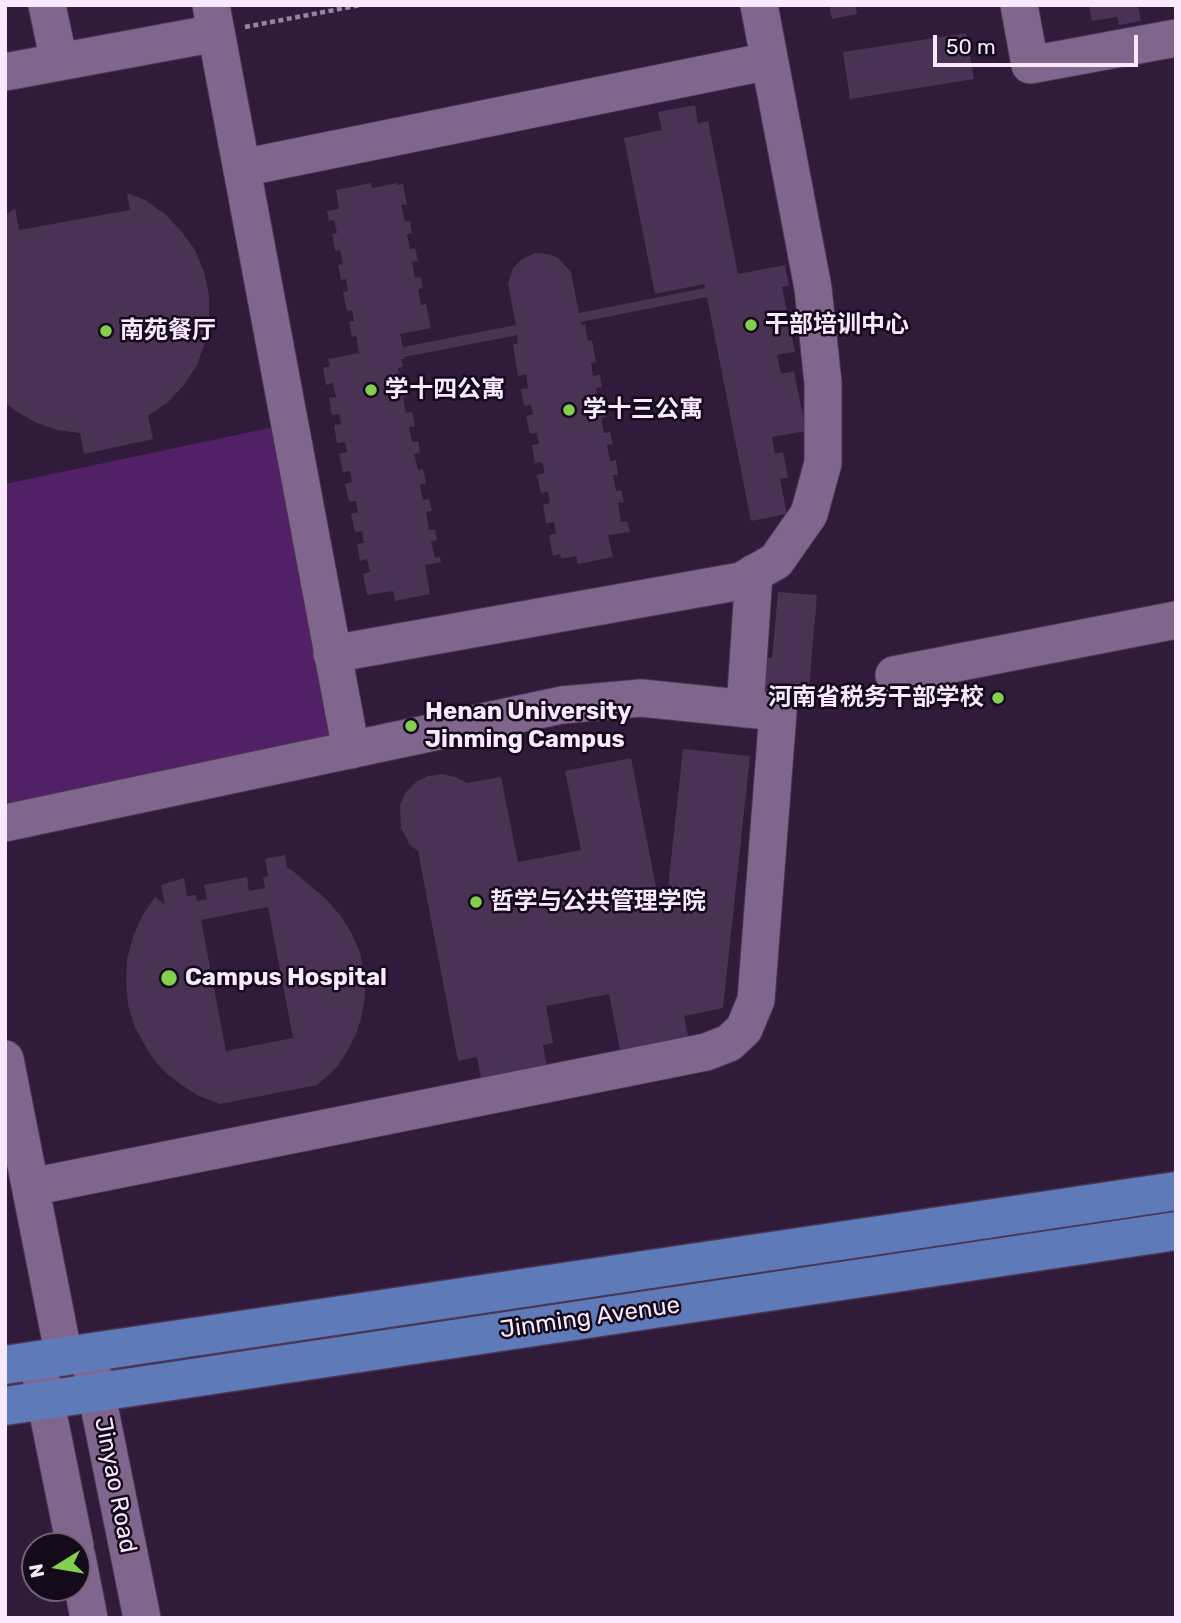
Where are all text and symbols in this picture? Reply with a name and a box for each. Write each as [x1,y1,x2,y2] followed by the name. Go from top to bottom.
[936,21,1141,65] scale bar
[946,34,996,59] text: 50 m
[765,311,909,339] place label: 干部培训中心
[120,317,216,345] place label: 南苑餐厅
[743,317,759,333] marker: 干部培训中心
[98,323,114,339] marker: 南苑餐厅
[385,376,505,404] place label: 学十四公寓
[363,382,379,398] marker: 学十四公寓
[583,396,703,424] place label: 学十三公寓
[561,402,577,418] marker: 学十三公寓
[768,684,984,712] place label: 河南省税务干部学校
[990,690,1006,706] marker: 河南省税务干部学校
[425,698,632,754] place label: Henan University Jinming Campus
[403,718,419,734] marker: Henan University Jinming Campus
[490,888,706,916] place label: 哲学与公共管理学院
[468,894,484,910] marker: 哲学与公共管理学院
[185,964,387,992] place label: Campus Hospital
[159,968,179,988] marker: Campus Hospital
[498,1291,682,1345] street label: Jinming Avenue
[88,1415,142,1555] street label: Jinyao Road
[21,1532,91,1602] north arrow
[24,1562,49,1580] text: N

